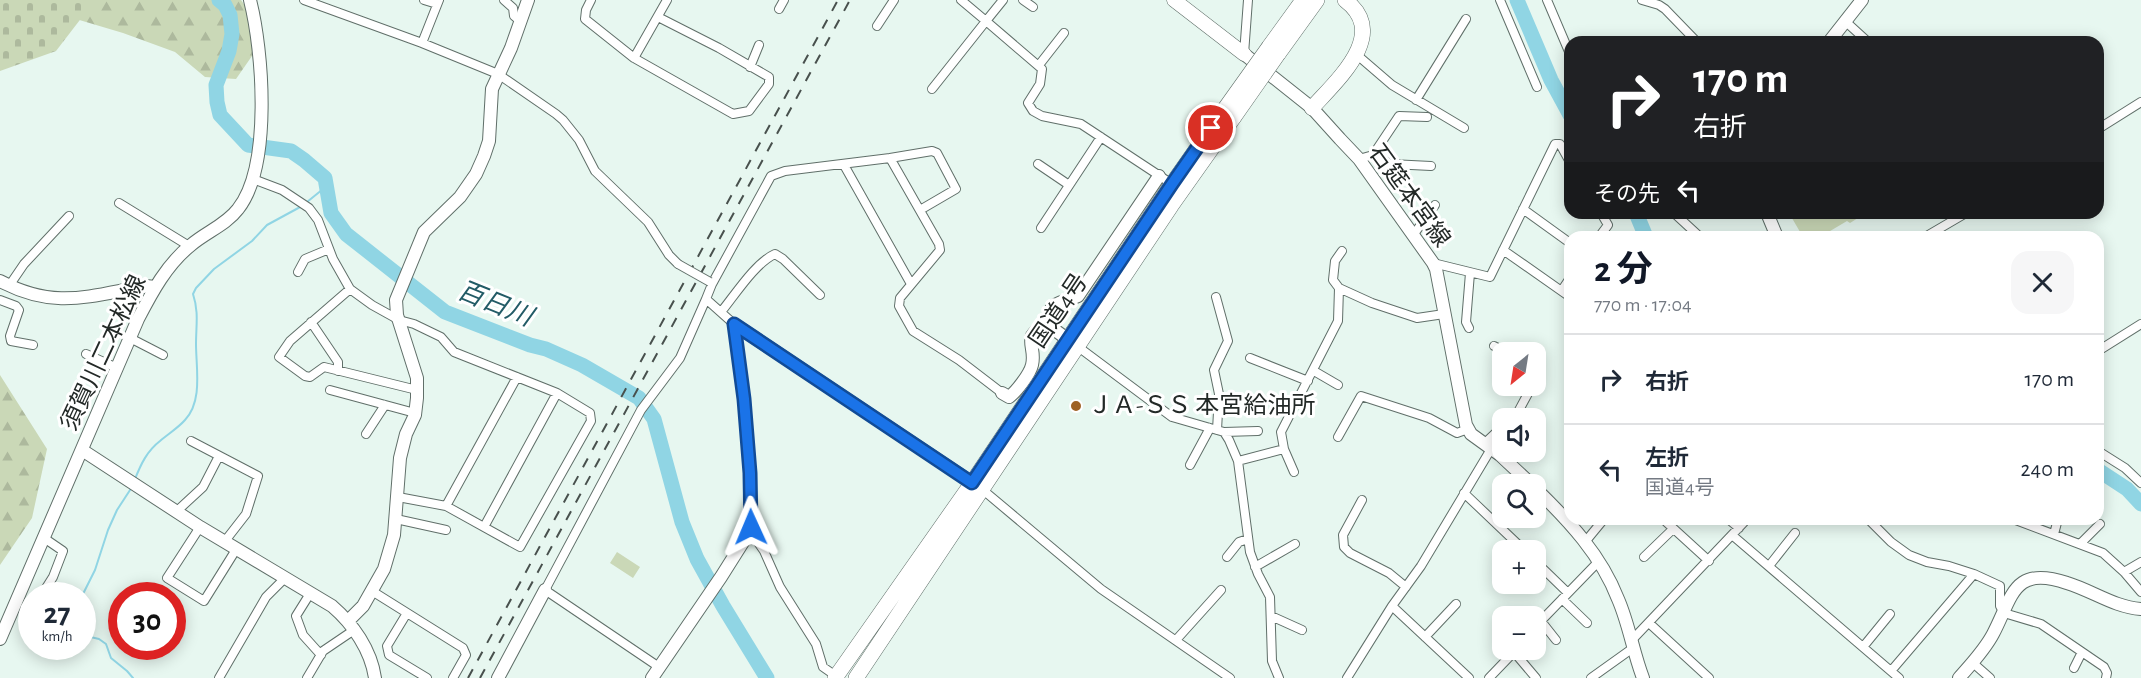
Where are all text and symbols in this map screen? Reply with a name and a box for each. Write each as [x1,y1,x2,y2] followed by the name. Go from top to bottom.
[1693,58,1788,100] text: 170 m
[1594,60,1672,138] icon: right
[1185,102,1236,153] pin
[1194,111,1227,144] icon: arrive
[1693,114,1747,141] text: 右折
[1364,139,1456,252] street label: 石筵本宮線
[1672,174,1705,207] icon: left
[1594,183,1660,205] text: その先
[2011,251,2074,314] button: close
[1594,252,1652,288] text: 2 分
[1024,269,1092,352] street label: 国道4号
[56,271,150,434] street label: 須賀川二本松線
[454,277,539,332] water label: 百日川
[1594,295,1692,315] text: 770 m · 17:04
[1492,342,1546,396] north arrow
[1492,342,1546,660] map controls
[1594,363,1627,396] icon: right
[2024,368,2074,390] text: 170 m
[1645,371,1689,393] text: 右折
[1088,392,1315,418] place label: ＪＡ-ＳＳ 本宮給油所
[1069,399,1083,413] marker: ＪＡ-ＳＳ 本宮給油所
[1492,408,1546,462] button: sound
[1645,447,1689,469] text: 左折
[1594,453,1627,486] icon: left
[2021,458,2074,480] text: 240 m
[1492,474,1546,528] button: search
[1645,478,1715,498] text: 国道4号
[719,495,783,559] position arrow
[1492,540,1546,594] button: +
[108,582,186,660] speed limit sign: 30
[43,599,71,629] text: 27
[1492,606,1546,660] button: −
[42,629,72,644] text: km/h

